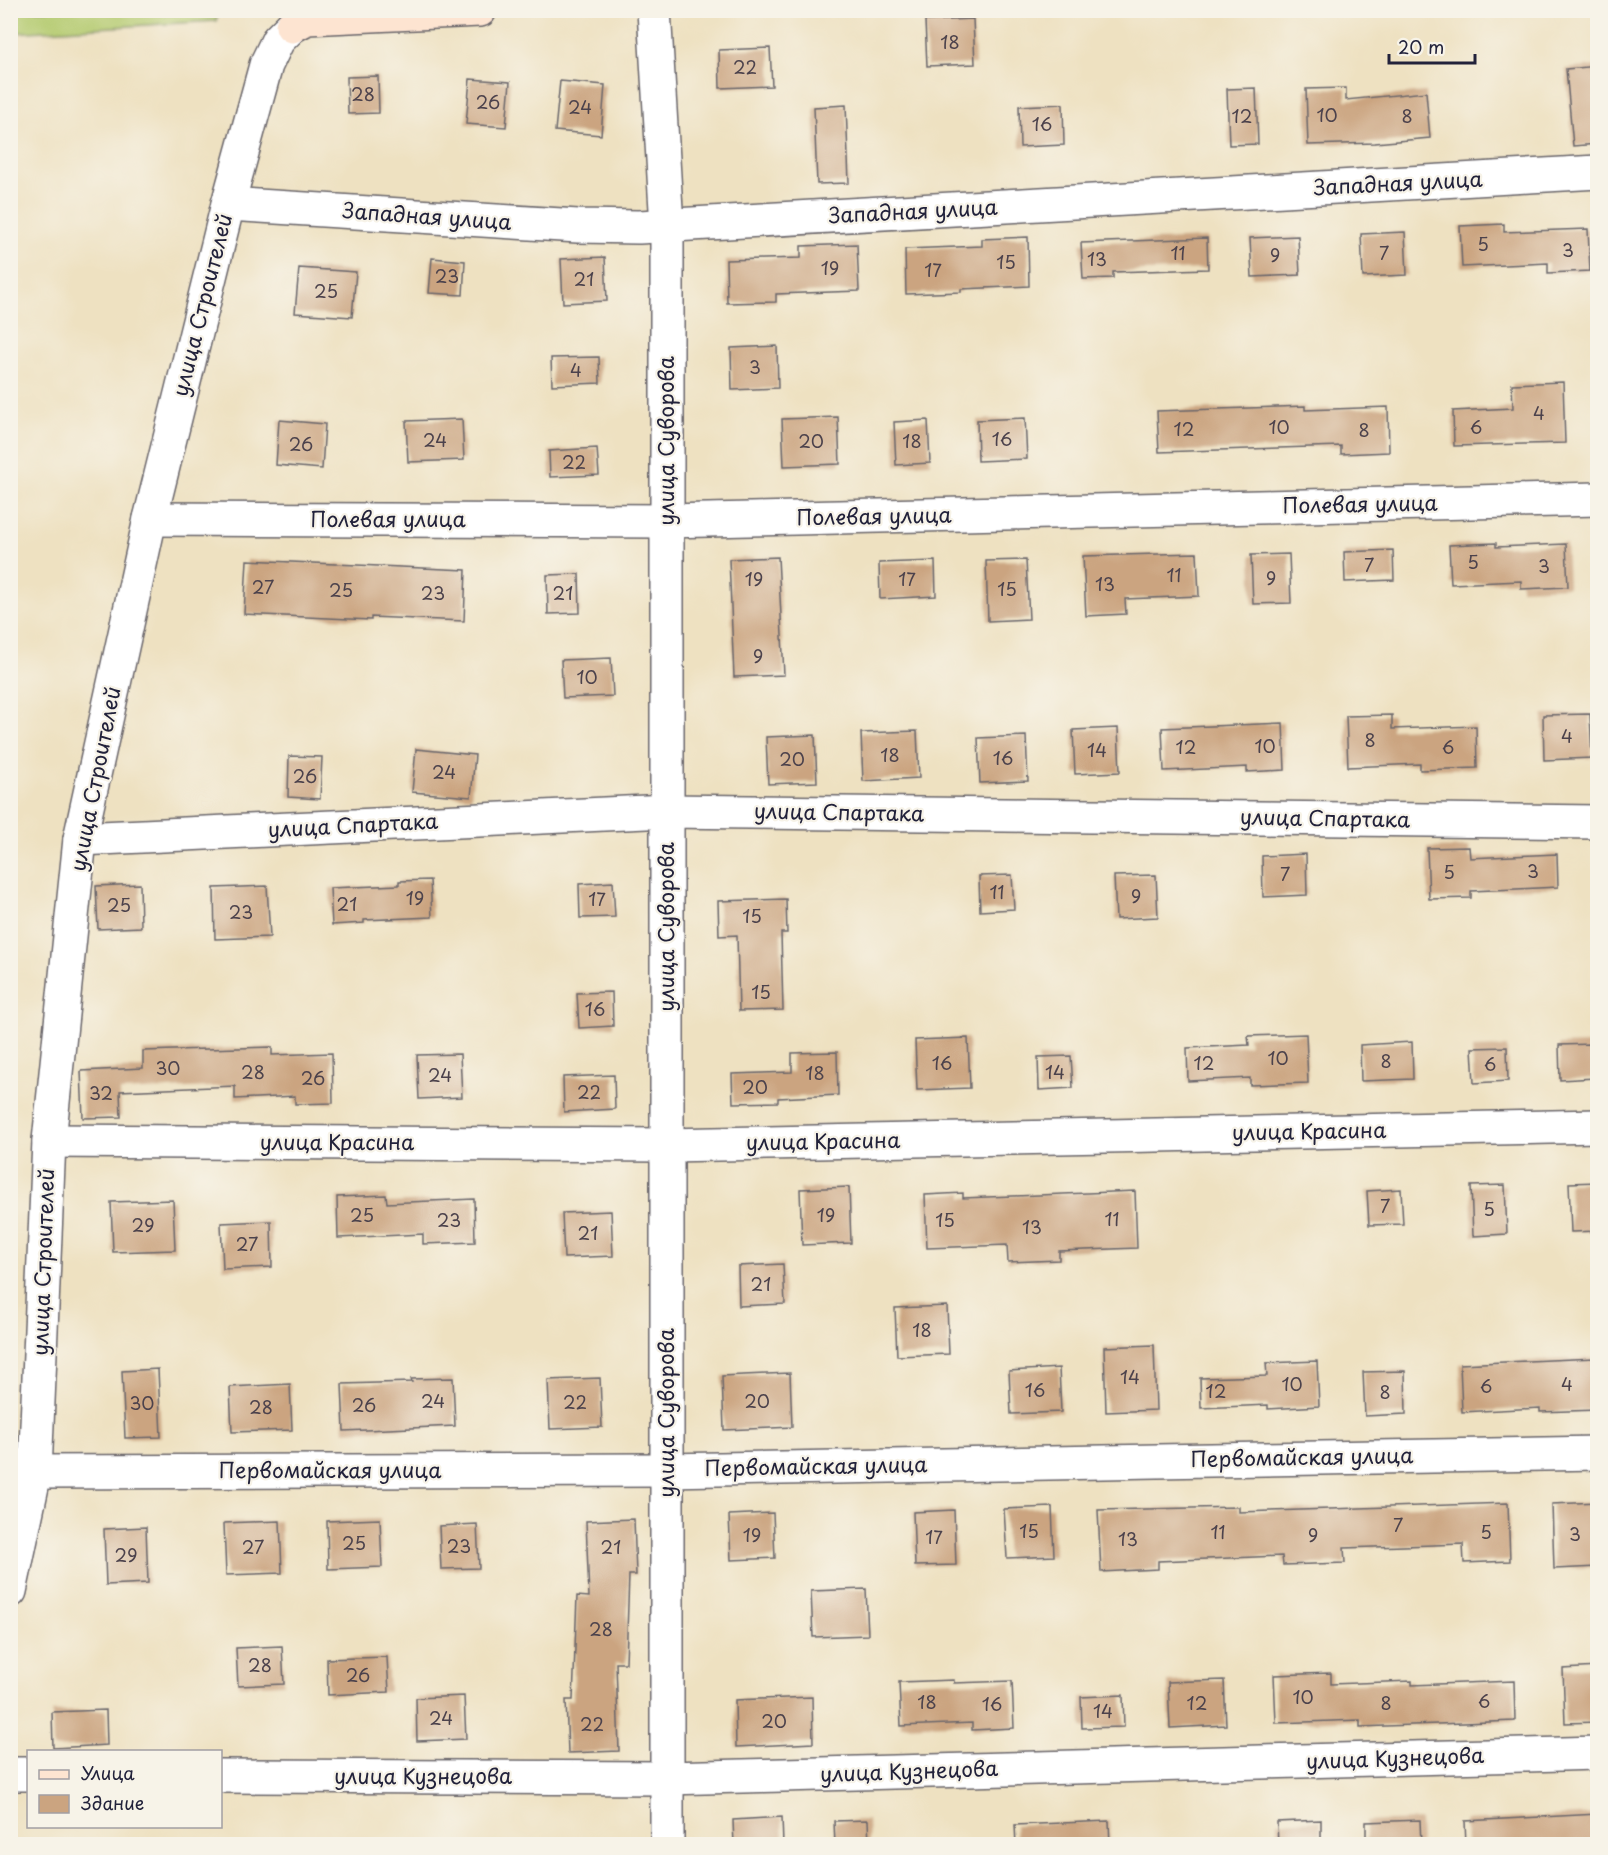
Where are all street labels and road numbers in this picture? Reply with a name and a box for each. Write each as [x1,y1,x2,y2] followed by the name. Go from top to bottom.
[1313,162,1484,202] street label: Западная улица
[828,190,999,230] street label: Западная улица
[342,193,513,237] street label: Западная улица
[163,210,239,399] street label: улица Строителей
[649,356,681,526] street label: улица Суворова
[1282,486,1439,520] street label: Полевая улица
[796,498,953,532] street label: Полевая улица
[310,502,467,534] street label: Полевая улица
[60,683,128,874] street label: улица Строителей
[754,794,925,828] street label: улица Спартака
[1240,800,1411,834] street label: улица Спартака
[267,804,440,844] street label: улица Спартака
[649,842,681,1012] street label: улица Суворова
[1231,1113,1387,1147] street label: улица Красина
[745,1123,901,1157] street label: улица Красина
[260,1125,415,1157] street label: улица Красина
[23,1168,61,1356] street label: улица Строителей
[649,1328,681,1498] street label: улица Суворова
[1190,1438,1414,1474] street label: Первомайская улица
[704,1447,928,1483] street label: Первомайская улица
[219,1453,442,1485] street label: Первомайская улица
[1305,1738,1485,1776] street label: улица Кузнецова
[819,1751,999,1789] street label: улица Кузнецова
[334,1759,512,1791] street label: улица Кузнецова

